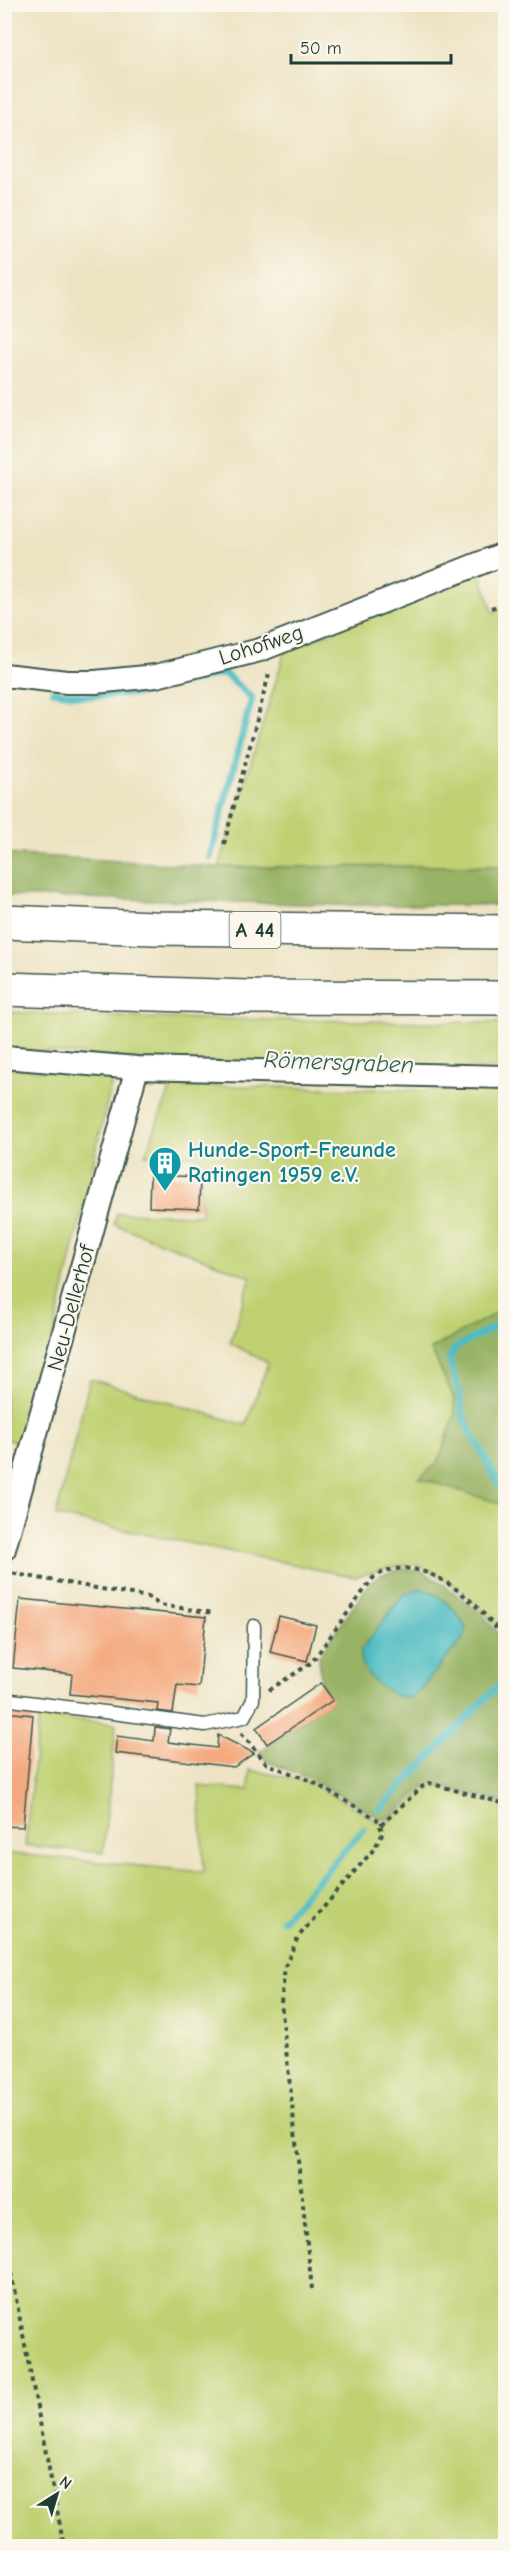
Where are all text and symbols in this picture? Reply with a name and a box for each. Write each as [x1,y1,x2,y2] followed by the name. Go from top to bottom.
[291,27,452,65] scale bar
[300,38,342,59] text: 50 m
[216,619,306,671] street label: Lohofweg
[230,912,280,948] road number: A 44
[263,1045,415,1079] water label: Römersgraben
[188,1137,396,1188] place label: Hunde-Sport-Freunde Ratingen 1959 e.V.
[147,1145,183,1192] building icon: Hunde-Sport-Freunde Ratingen 1959 e.V.
[42,1240,101,1374] street label: Neu-Dellerhof
[27,2464,87,2524] north arrow
[56,2472,75,2493] text: N

